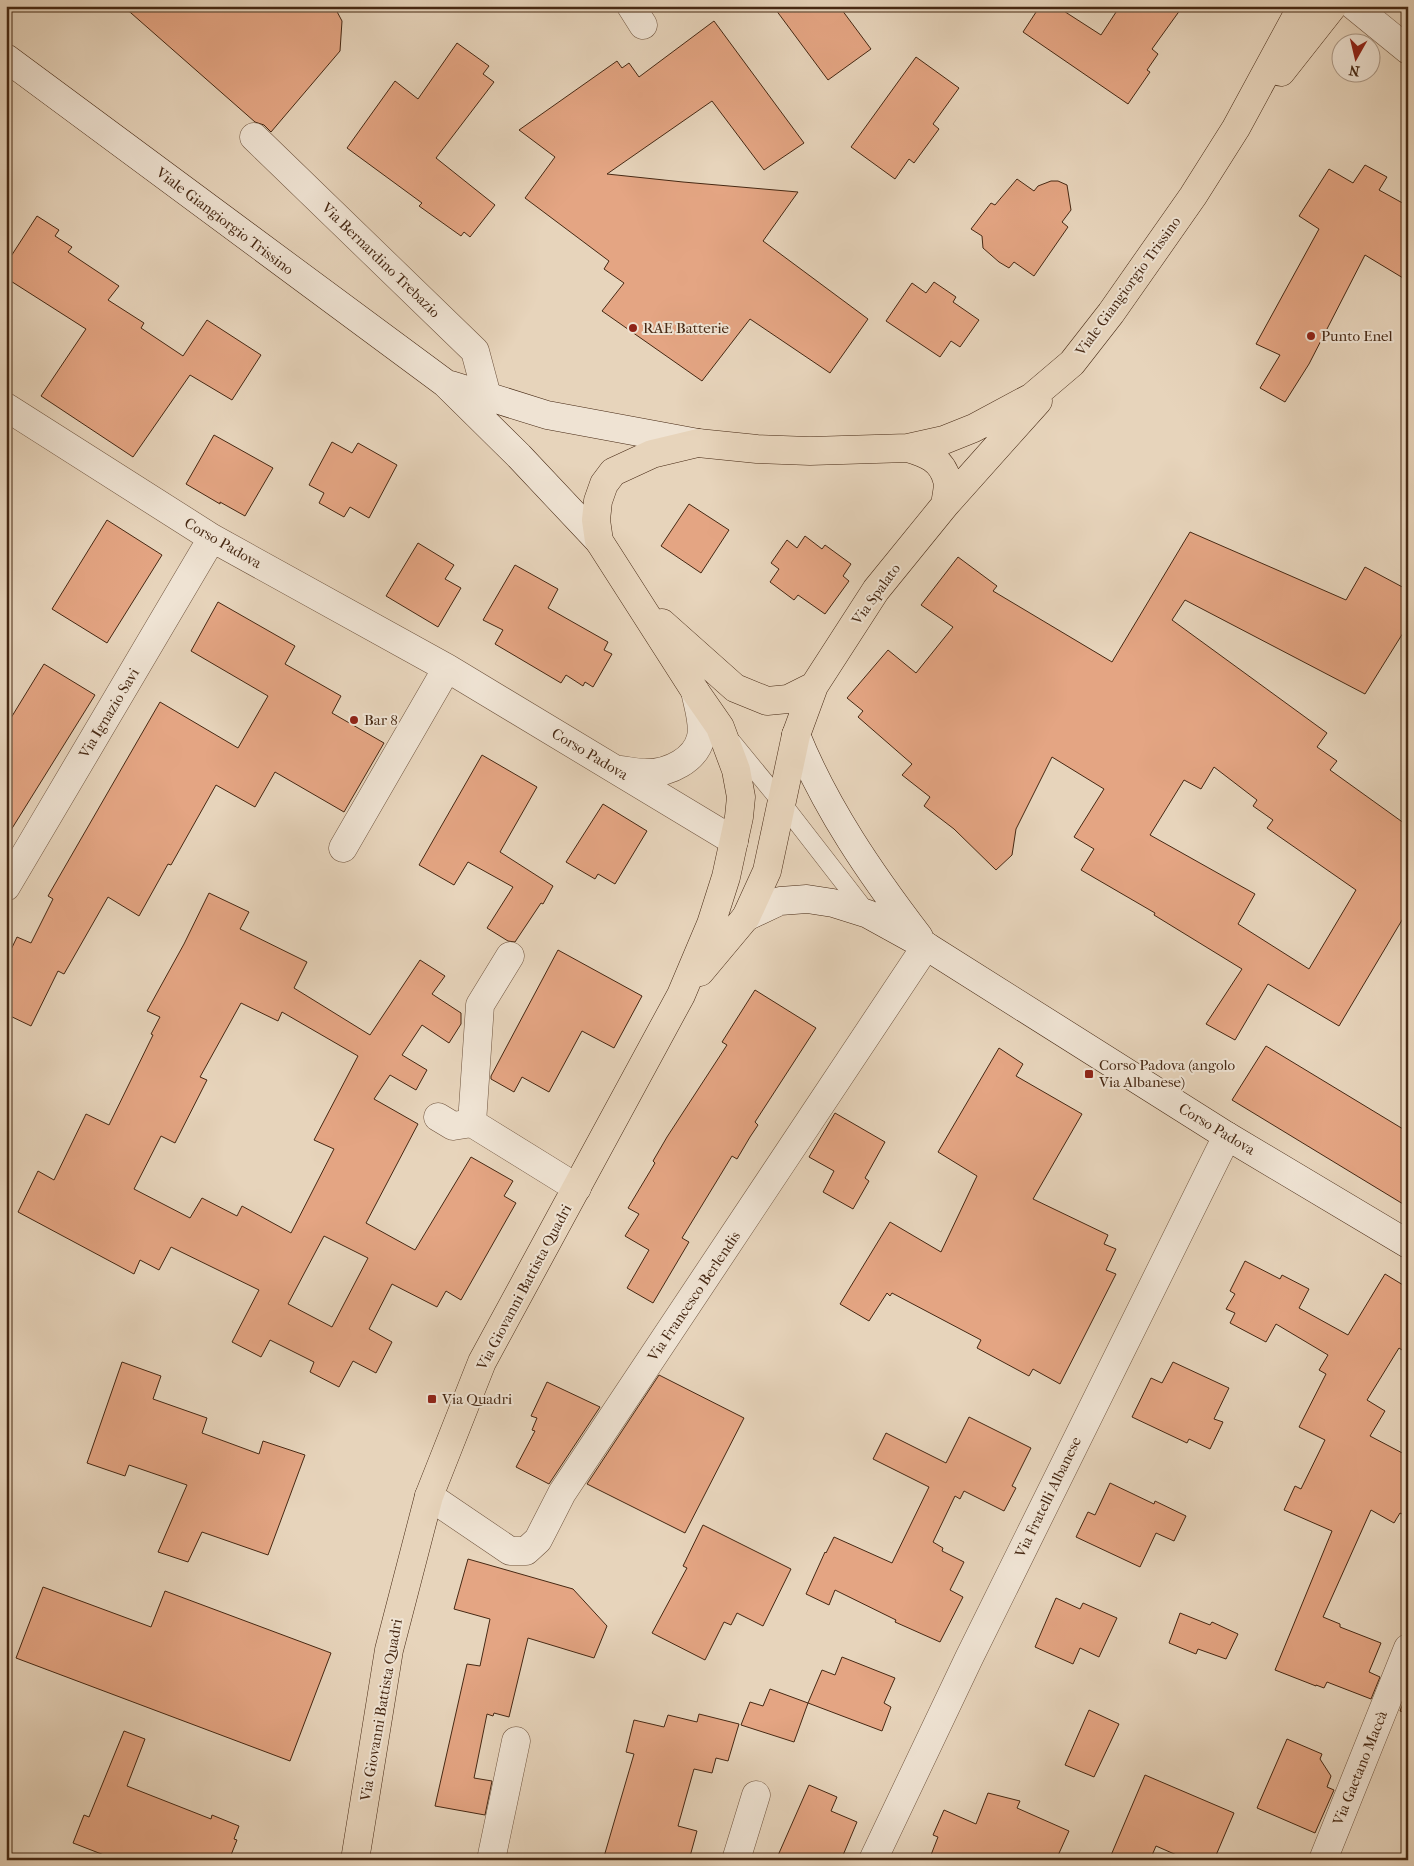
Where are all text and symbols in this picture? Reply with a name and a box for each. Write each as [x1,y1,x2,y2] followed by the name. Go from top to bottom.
[1332,32,1382,82] north arrow
[1347,61,1361,80] text: N
[152,163,298,279] street label: Viale Giangiorgio Trissino
[317,198,444,322] street label: Via Bernardino Trebazio
[1071,213,1185,360] street label: Viale Giangiorgio Trissino
[643,319,729,337] place label: RAE Batterie
[627,322,639,334] marker: RAE Batterie
[1321,327,1393,345] place label: Punto Enel
[1305,330,1317,342] marker: Punto Enel
[181,514,266,573] street label: Corso Padova
[847,560,904,629] street label: Via Spalato
[75,664,143,762] street label: Via Ignazio Savi
[364,711,398,729] place label: Bar 8
[348,714,360,726] marker: Bar 8
[549,724,632,784] street label: Corso Padova
[1098,1056,1236,1091] place label: Corso Padova (angolo Via Albanese)
[1083,1068,1095,1080] marker: Corso Padova (angolo Via Albanese)
[1176,1099,1259,1159] street label: Corso Padova
[472,1201,576,1374] street label: Via Giovanni Battista Quadri
[643,1227,744,1365] street label: Via Francesco Berlendis
[441,1390,513,1408] place label: Via Quadri
[426,1393,438,1405] marker: Via Quadri
[1011,1433,1085,1561] street label: Via Fratelli Albanese
[356,1617,406,1804] street label: Via Giovanni Battista Quadri
[1328,1707,1392,1829] street label: Via Gaetano Maccà

